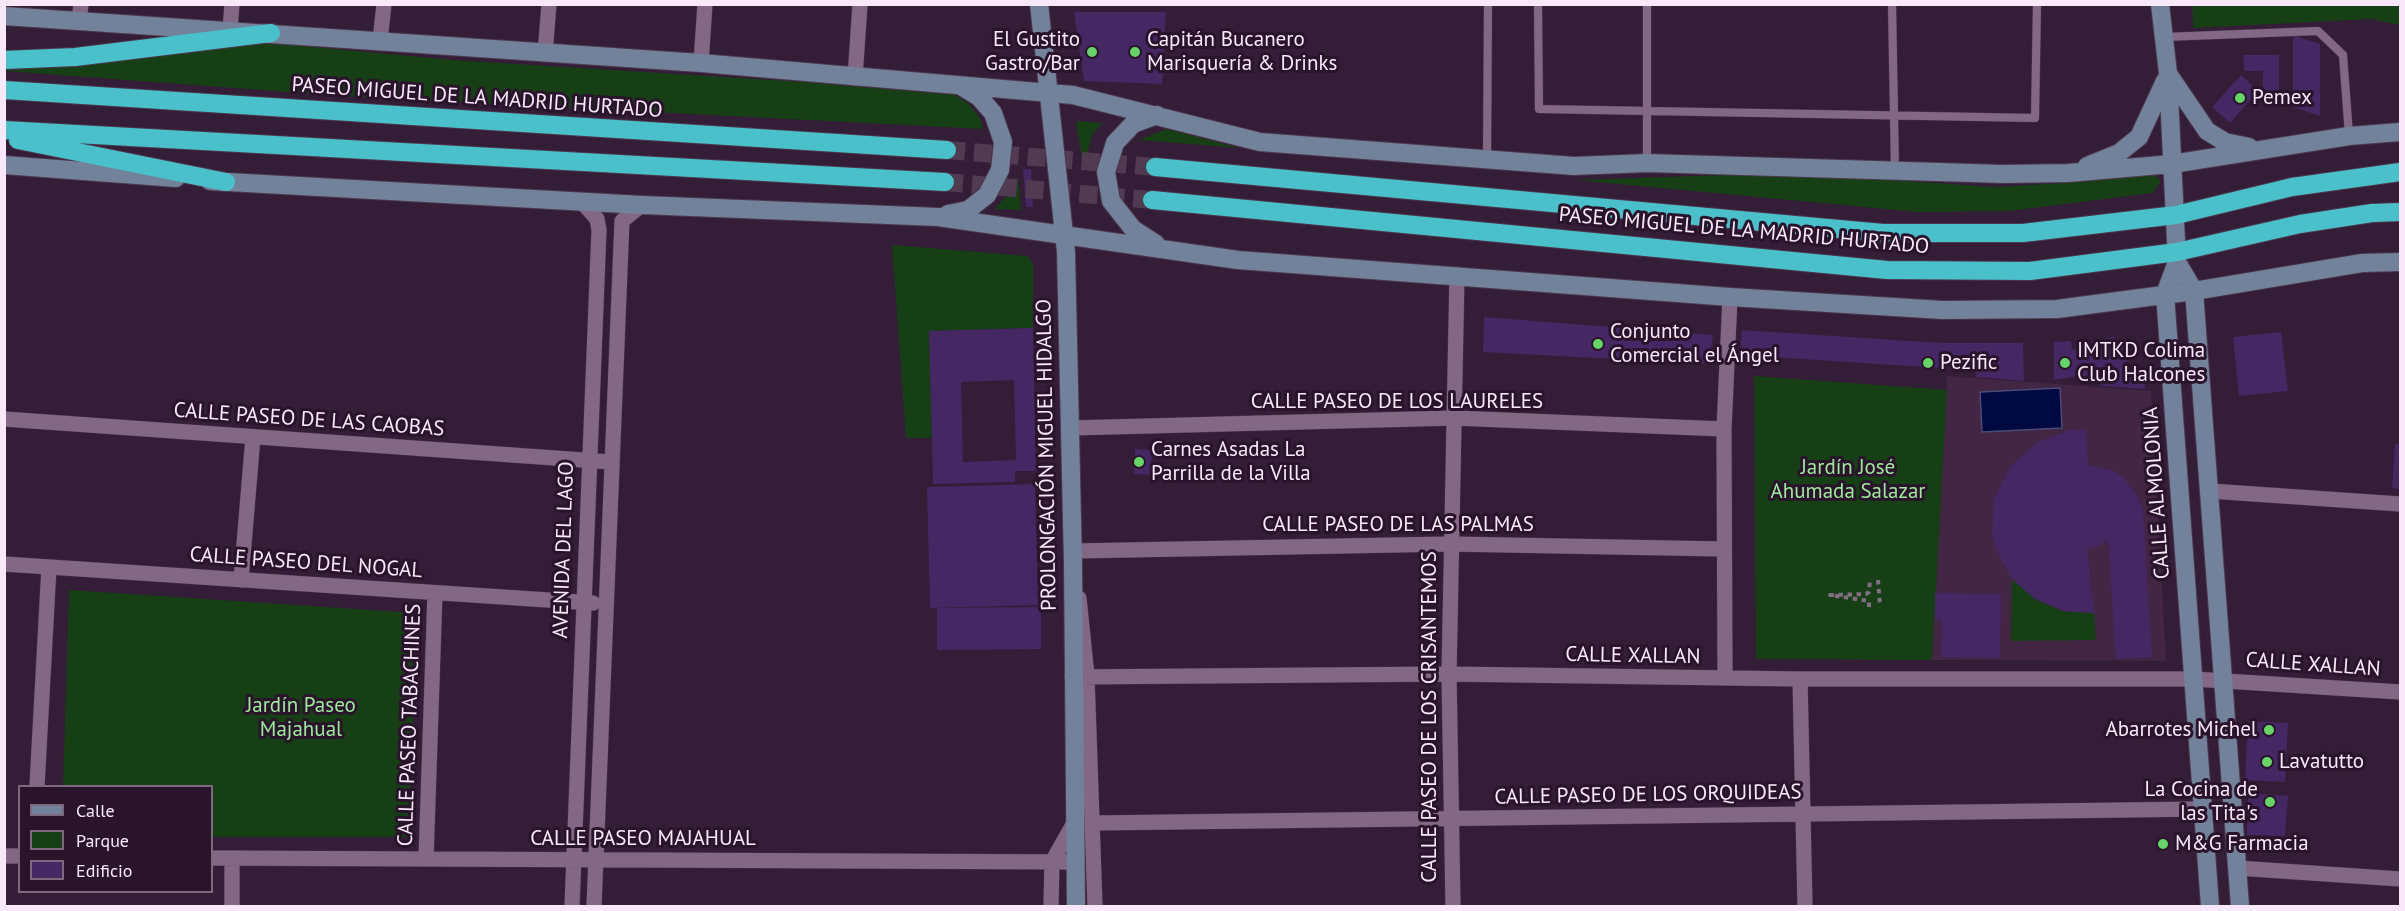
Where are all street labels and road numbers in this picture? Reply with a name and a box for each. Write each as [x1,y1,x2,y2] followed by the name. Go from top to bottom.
[291,72,663,124] street label: PASEO MIGUEL DE LA MADRID HURTADO
[1558,202,1930,260] street label: PASEO MIGUEL DE LA MADRID HURTADO
[1032,299,1062,611] street label: PROLONGACIÓN MIGUEL HIDALGO
[1251,389,1543,415] street label: CALLE PASEO DE LOS LAURELES
[173,398,445,442] street label: CALLE PASEO DE LAS CAOBAS
[2138,406,2176,580] street label: CALLE ALMOLONIA
[548,461,580,639] street label: AVENIDA DEL LAGO
[1262,512,1534,538] street label: CALLE PASEO DE LAS PALMAS
[189,542,423,584] street label: CALLE PASEO DEL NOGAL
[1417,551,1443,883] street label: CALLE PASEO DE LOS CRISANTEMOS
[393,603,427,847] street label: CALLE PASEO TABACHINES
[1565,642,1701,670] street label: CALLE XALLAN
[2245,648,2381,682] street label: CALLE XALLAN
[1494,780,1802,810] street label: CALLE PASEO DE LOS ORQUIDEAS
[530,826,756,852] street label: CALLE PASEO MAJAHUAL

